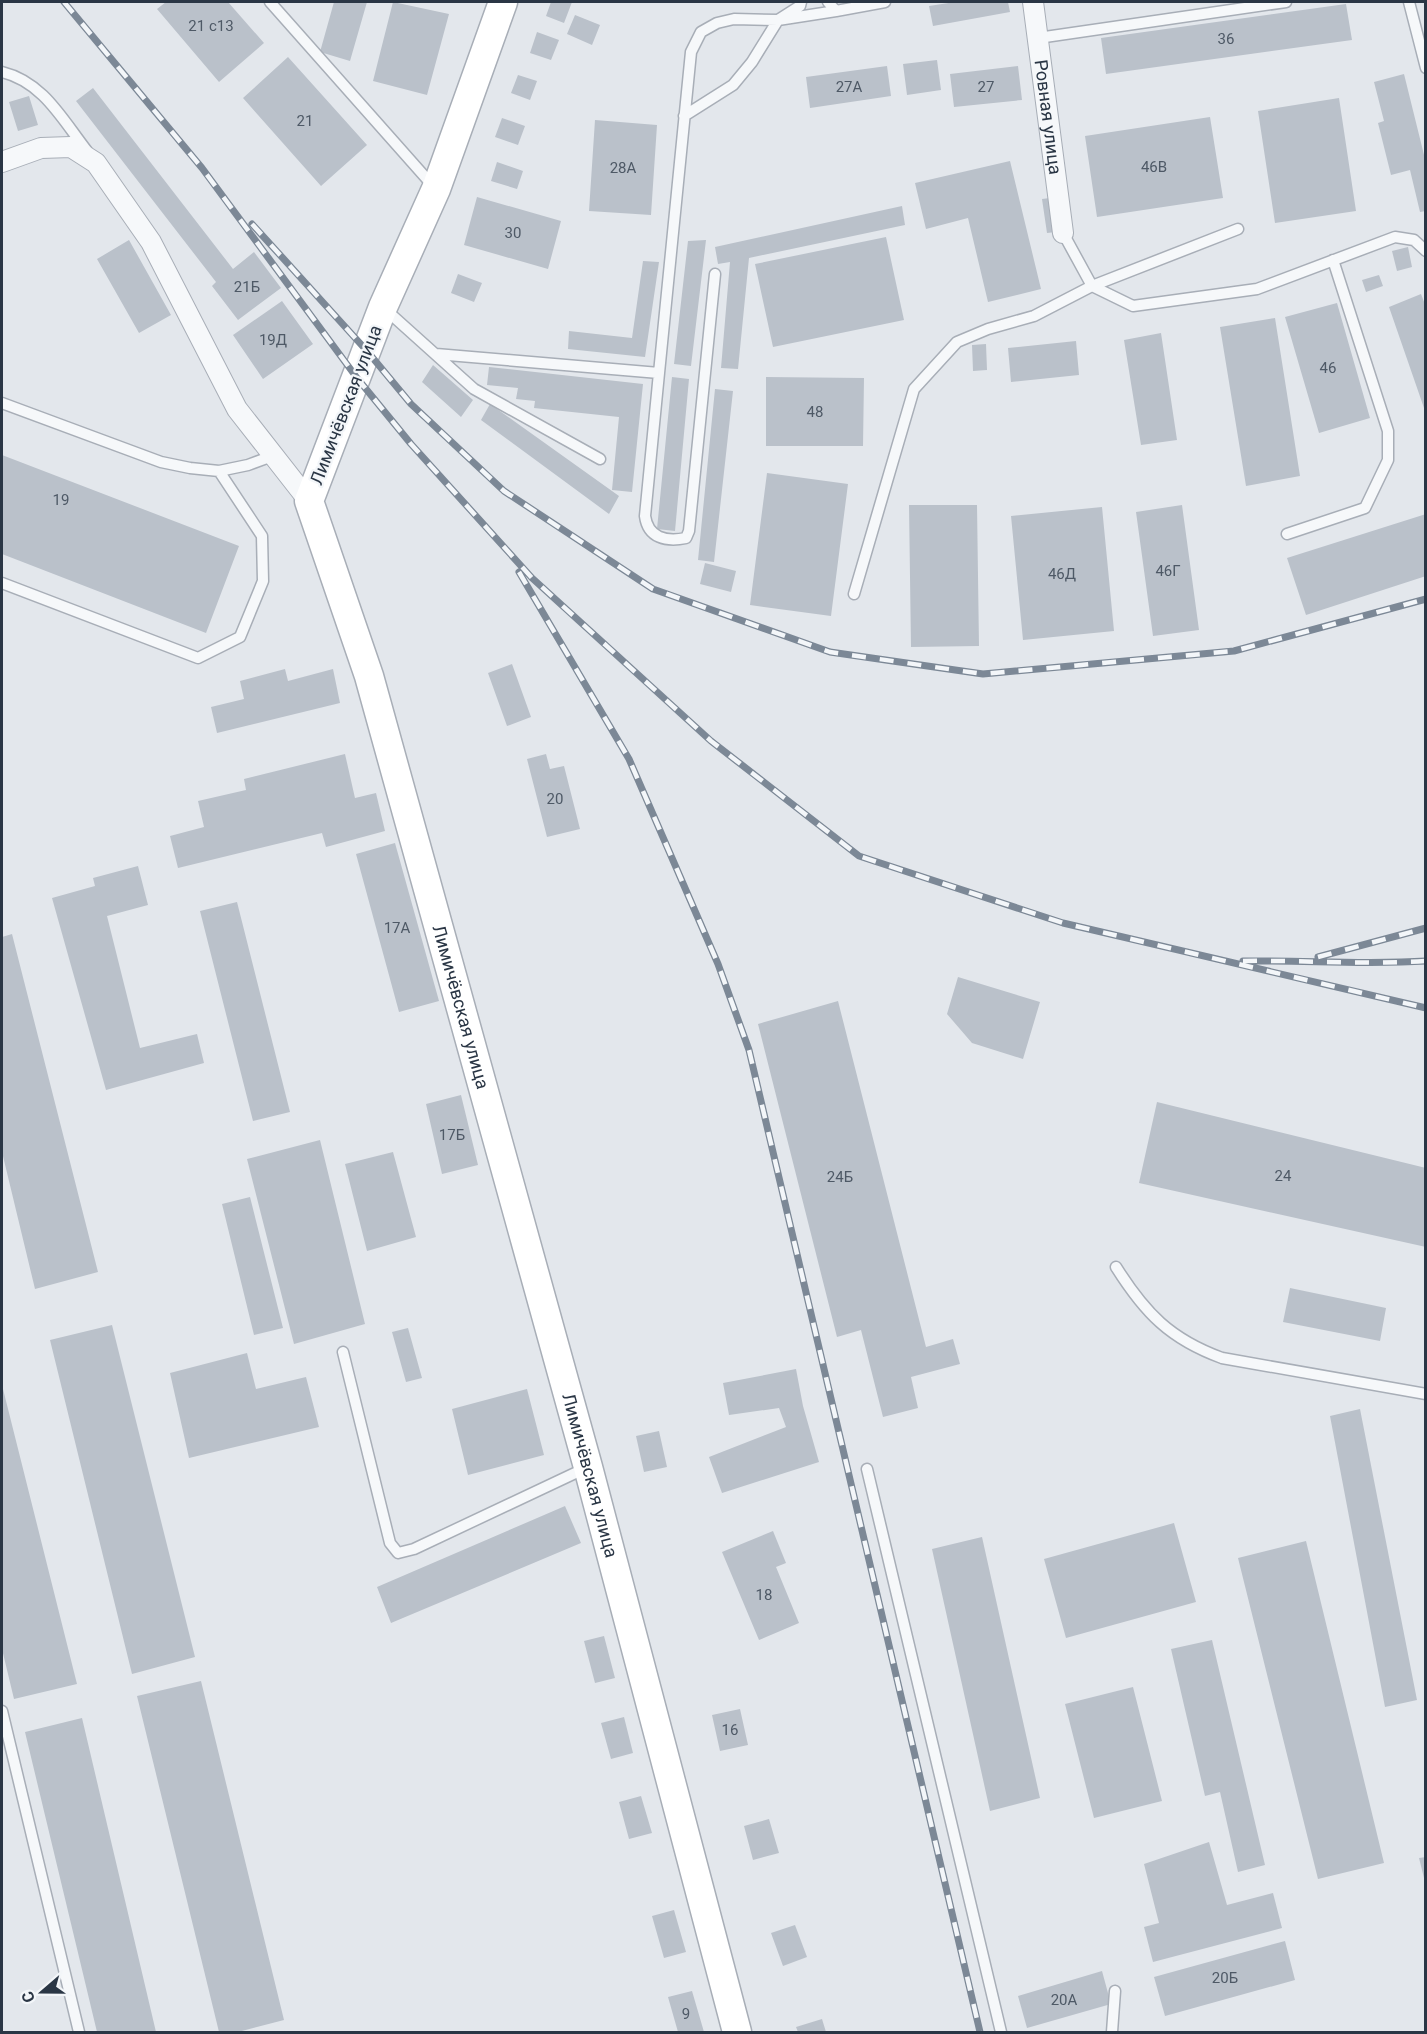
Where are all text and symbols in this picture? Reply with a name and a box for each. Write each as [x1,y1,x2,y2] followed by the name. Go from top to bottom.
[188,17,234,35] house number: 21 с13
[1218,30,1234,48] house number: 36
[1031,58,1066,176] street label: Ровная улица
[836,78,863,96] house number: 27А
[978,78,994,96] house number: 27
[297,112,313,130] house number: 21
[1141,158,1167,176] house number: 46В
[610,159,637,177] house number: 28А
[505,224,521,242] house number: 30
[234,278,260,296] house number: 21Б
[305,322,386,488] street label: Лимичёвская улица
[259,331,287,349] house number: 19Д
[1320,359,1336,377] house number: 46
[807,403,823,421] house number: 48
[53,491,69,509] house number: 19
[1155,562,1181,580] house number: 46Г
[1048,565,1076,583] house number: 46Д
[547,790,563,808] house number: 20
[384,919,411,937] house number: 17А
[428,922,494,1091] street label: Лимичёвская улица
[439,1126,465,1144] house number: 17Б
[1275,1167,1292,1185] house number: 24
[827,1168,853,1186] house number: 24Б
[558,1391,622,1560] street label: Лимичёвская улица
[756,1586,772,1604] house number: 18
[722,1721,738,1739] house number: 16
[12,1962,72,2022] north arrow
[1212,1969,1238,1987] house number: 20Б
[18,1989,39,2005] text: С
[1051,1991,1078,2009] house number: 20А
[682,2005,690,2023] house number: 9

